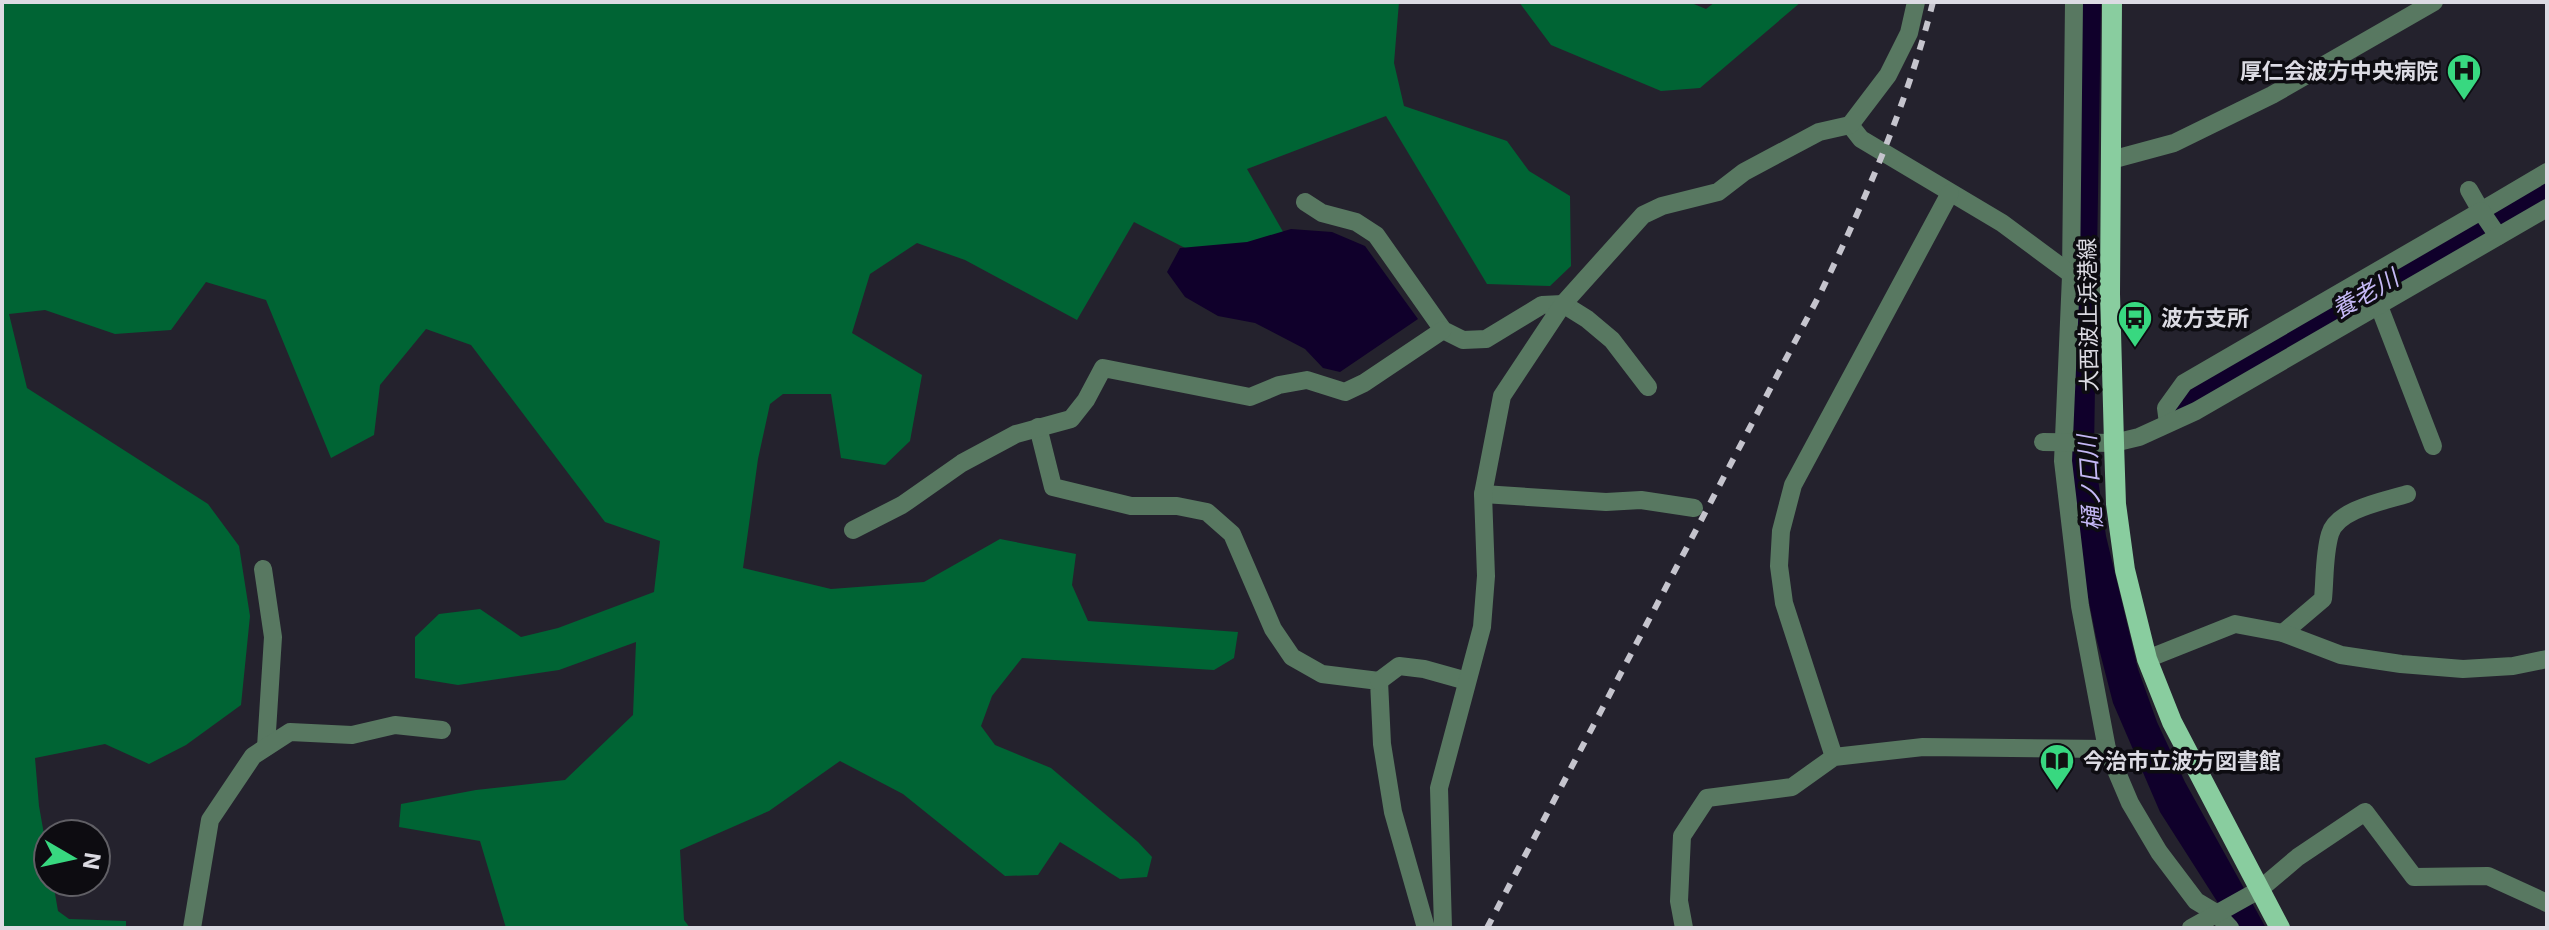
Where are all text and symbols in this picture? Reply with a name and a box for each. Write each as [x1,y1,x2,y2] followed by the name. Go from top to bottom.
[2445,52,2483,102] hospital icon: 厚仁会波方中央病院
[2240,58,2438,84] place label: 厚仁会波方中央病院
[2074,238,2102,392] street label: 大西波止浜港線
[2327,262,2406,325] water label: 養老川
[2116,299,2154,349] bus stop icon: 波方支所
[2161,305,2249,331] place label: 波方支所
[2072,431,2108,532] water label: 樋ノ口川
[2038,742,2076,792] library icon: 今治市立波方図書館
[2083,748,2281,774] place label: 今治市立波方図書館
[32,818,112,898] north arrow
[78,851,106,871] text: N

